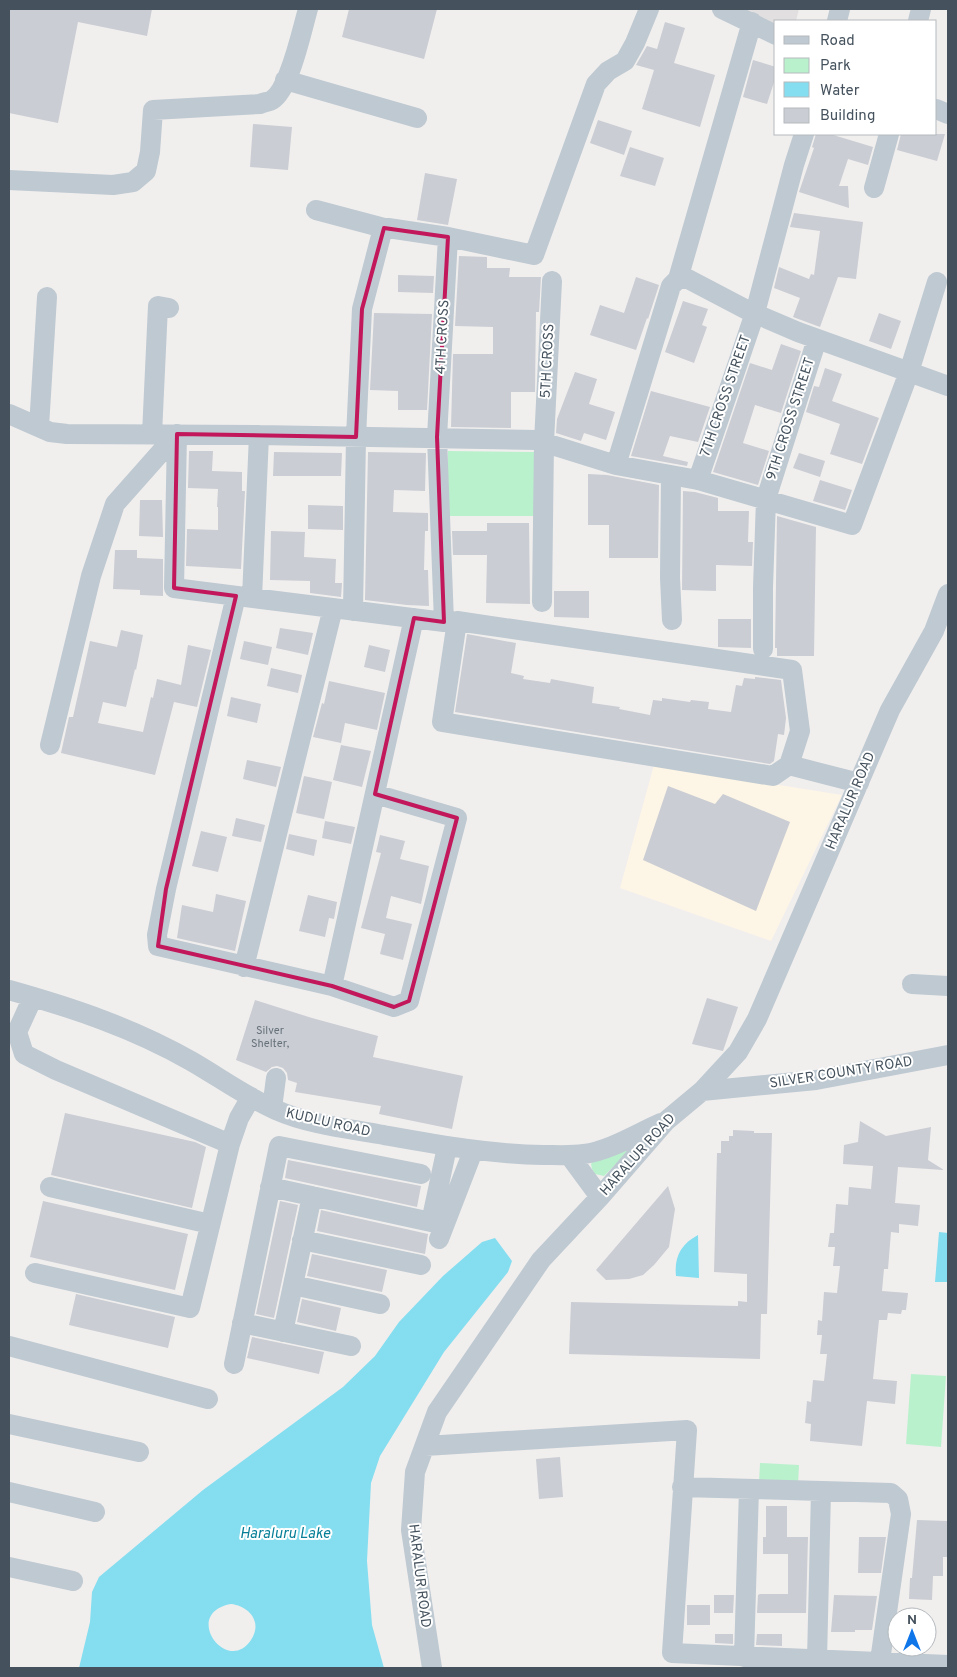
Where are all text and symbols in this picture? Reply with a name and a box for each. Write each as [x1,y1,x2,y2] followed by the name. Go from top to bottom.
[774,20,937,135] legend
[820,32,855,51] text: Road
[820,57,851,76] text: Park
[820,82,860,101] text: Water
[820,107,875,126] text: Building
[433,299,453,375] street label: 4TH CROSS
[538,323,558,399] street label: 5TH CROSS
[697,333,755,459] street label: 7TH CROSS STREET
[763,355,819,483] street label: 9TH CROSS STREET
[823,750,879,852] street label: HARALUR ROAD
[251,1024,290,1051] house number: Silver Shelter,
[768,1053,914,1093] street label: SILVER COUNTY ROAD
[284,1105,372,1141] street label: KUDLU ROAD
[597,1110,679,1200] street label: HARALUR ROAD
[404,1523,434,1629] street label: HARALUR ROAD
[240,1525,330,1544] water label: Haraluru Lake
[887,1607,937,1657] north arrow
[907,1612,917,1629] text: N

